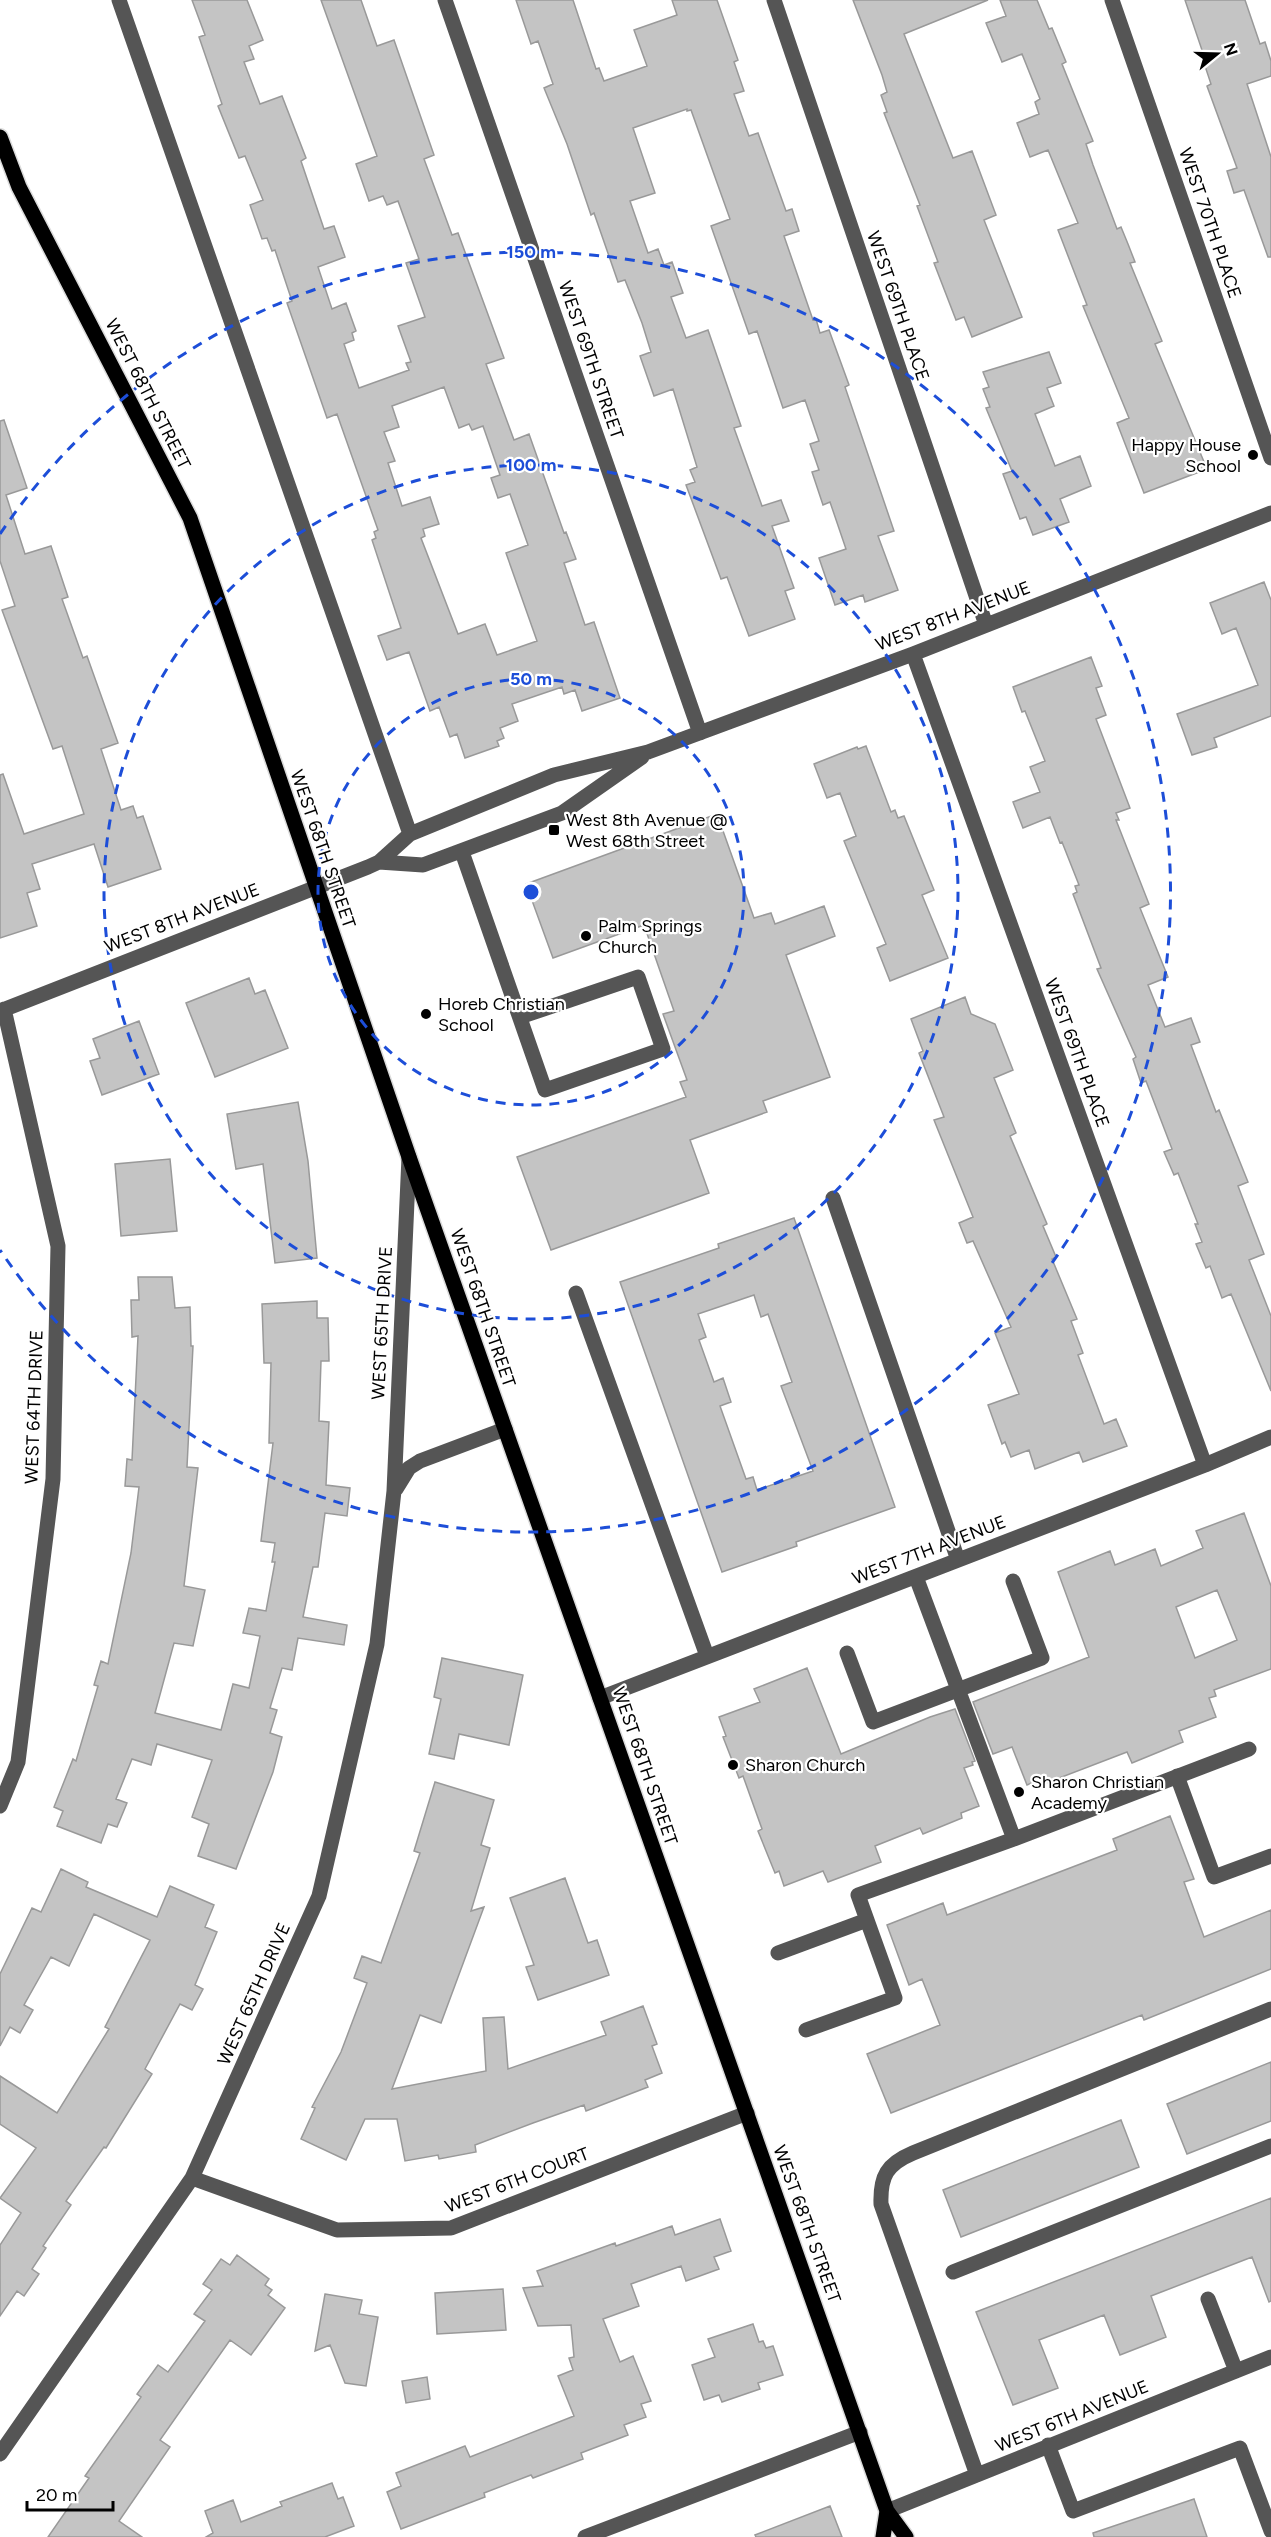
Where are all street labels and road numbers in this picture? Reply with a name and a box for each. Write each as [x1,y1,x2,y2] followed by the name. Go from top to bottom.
[1174,145,1246,301] street label: WEST 70TH PLACE
[862,228,934,384] street label: WEST 69TH PLACE
[554,278,628,442] street label: WEST 69TH STREET
[101,315,196,473] street label: WEST 68TH STREET
[872,576,1034,656] street label: WEST 8TH AVENUE
[286,767,360,931] street label: WEST 68TH STREET
[101,878,263,958] street label: WEST 8TH AVENUE
[1040,976,1114,1130] street label: WEST 69TH PLACE
[446,1226,520,1390] street label: WEST 68TH STREET
[367,1246,397,1400] street label: WEST 65TH DRIVE
[20,1330,48,1484] street label: WEST 64TH DRIVE
[849,1511,1009,1589] street label: WEST 7TH AVENUE
[608,1684,682,1848] street label: WEST 68TH STREET
[213,1919,295,2069] street label: WEST 65TH DRIVE
[442,2142,592,2218] street label: WEST 6TH COURT
[768,2142,846,2306] street label: WEST 68TH STREET
[992,2375,1152,2457] street label: WEST 6TH AVENUE

